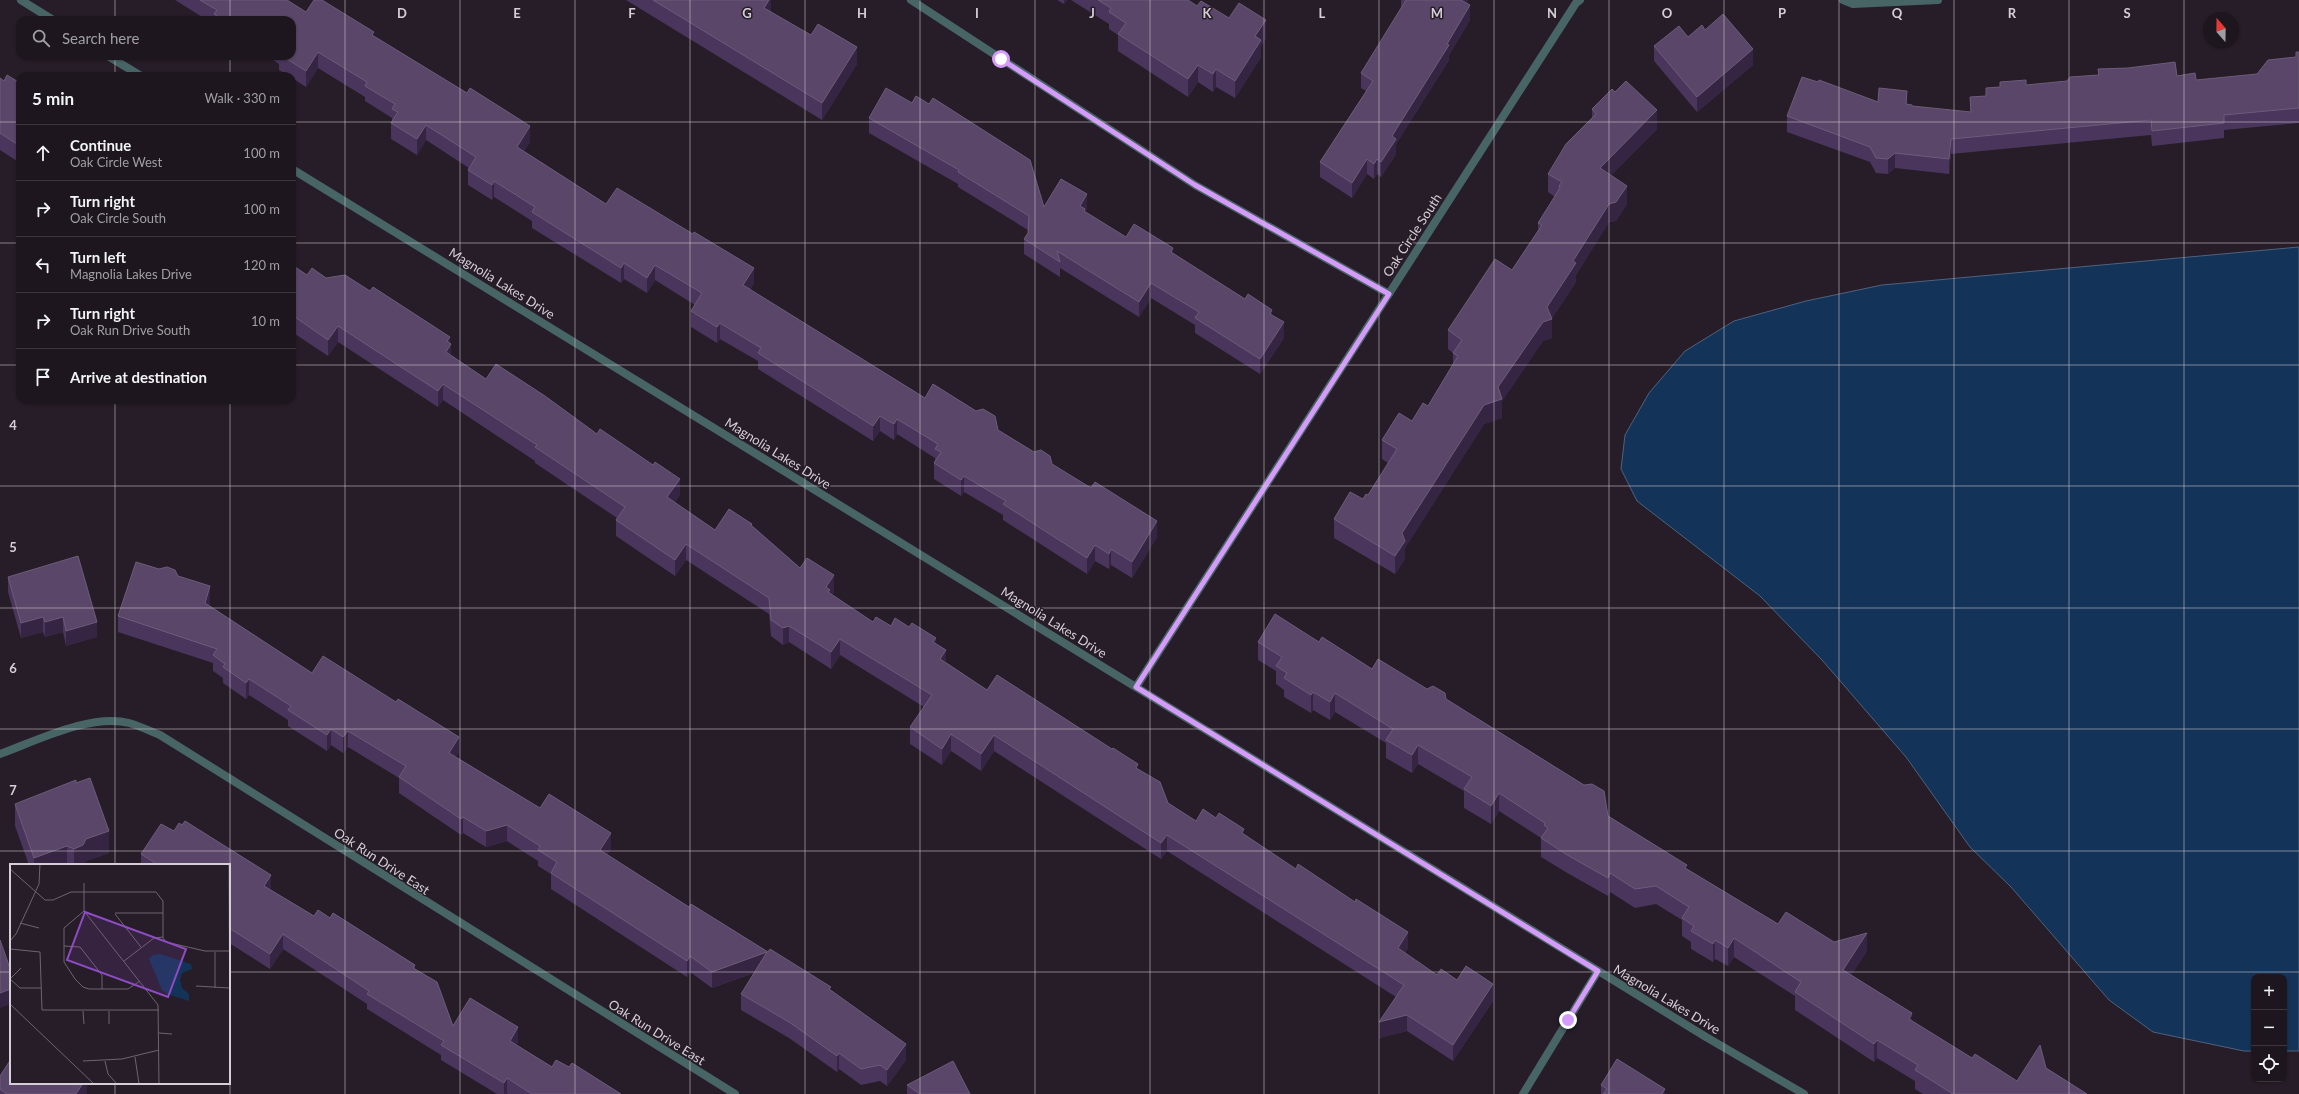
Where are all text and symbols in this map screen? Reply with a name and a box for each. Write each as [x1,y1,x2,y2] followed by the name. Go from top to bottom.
[397,5,407,21] text: D
[513,5,521,21] text: E
[628,5,636,21] text: F
[742,5,752,21] text: G
[857,5,867,21] text: H
[975,5,979,21] text: I
[1089,5,1095,21] text: J
[1203,5,1213,21] text: K
[1319,5,1326,21] text: L
[1431,5,1443,21] text: M
[1547,5,1557,21] text: N
[1662,5,1673,21] text: O
[1778,5,1786,21] text: P
[1892,5,1903,21] text: Q
[2008,5,2017,21] text: R
[2123,5,2131,21] text: S
[2203,12,2239,48] north arrow
[16,16,296,60] search box
[30,27,52,49] icon: search
[62,29,139,47] text: Search here
[992,50,1010,68] route start
[32,88,74,109] text: 5 min
[204,90,280,106] text: Walk · 330 m
[70,136,131,154] text: Continue
[32,142,54,164] icon: ahead
[243,145,280,161] text: 100 m
[70,154,162,170] text: Oak Circle West
[1379,190,1445,280] street label: Oak Circle South
[70,192,135,210] text: Turn right
[32,198,54,220] icon: right
[243,201,280,217] text: 100 m
[70,210,166,226] text: Oak Circle South
[446,244,558,322] street label: Magnolia Lakes Drive
[70,248,126,266] text: Turn left
[32,254,54,276] icon: left
[243,257,280,273] text: 120 m
[70,266,192,282] text: Magnolia Lakes Drive
[70,304,135,322] text: Turn right
[32,310,54,332] icon: right
[251,313,280,329] text: 10 m
[70,322,190,338] text: Oak Run Drive South
[32,366,54,388] icon: arrive
[70,368,207,386] text: Arrive at destination
[722,414,834,492] street label: Magnolia Lakes Drive
[9,417,17,433] text: 4
[9,539,17,555] text: 5
[998,583,1110,661] street label: Magnolia Lakes Drive
[9,660,17,676] text: 6
[9,782,17,798] text: 7
[331,824,433,898] street label: Oak Run Drive East
[10,864,230,1084] inset map
[1611,961,1723,1037] street label: Magnolia Lakes Drive
[2251,974,2287,1082] map controls
[2251,974,2287,1010] button: +
[606,996,709,1068] street label: Oak Run Drive East
[2251,1010,2287,1046] button: −
[1559,1011,1577,1029] route end
[2251,1046,2287,1082] button: locate

